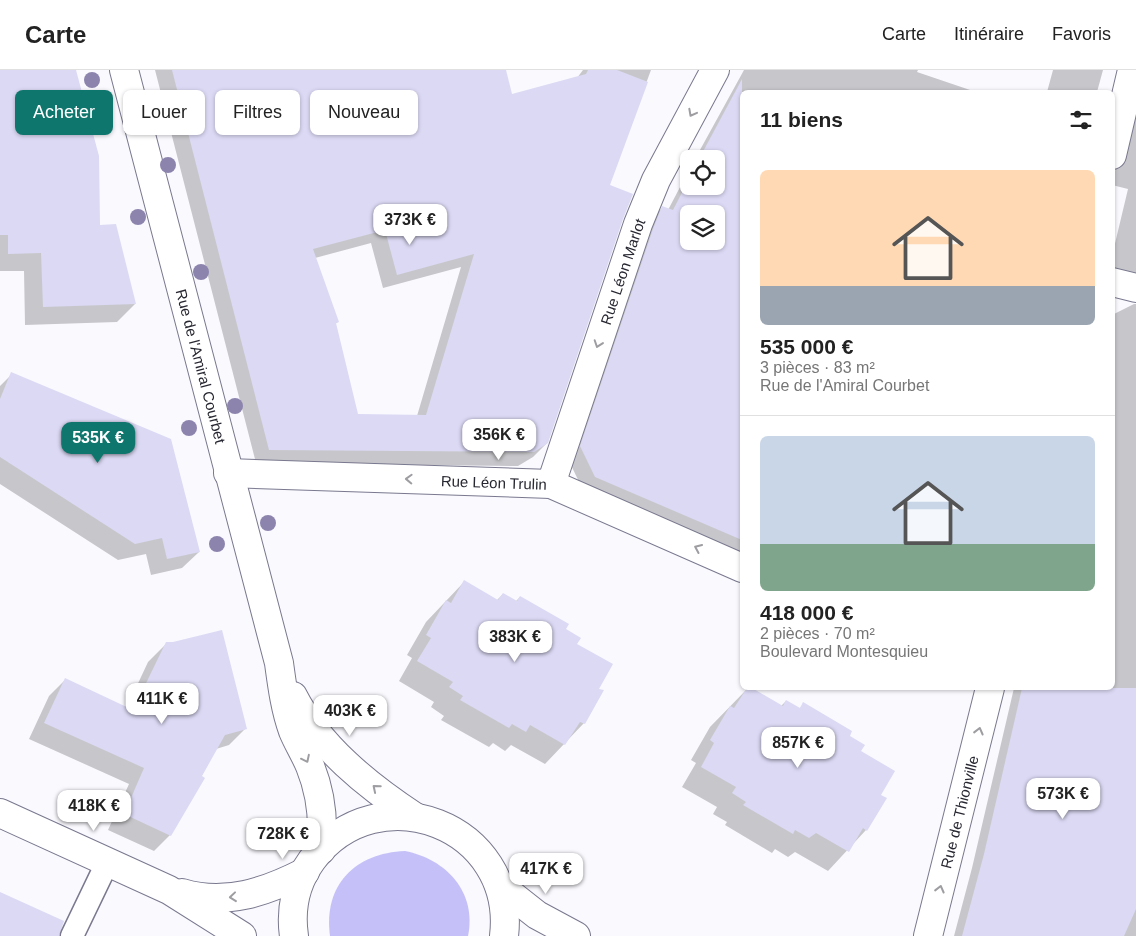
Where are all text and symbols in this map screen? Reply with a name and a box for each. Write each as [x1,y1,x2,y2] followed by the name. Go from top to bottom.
[25,21,86,48] text: Carte
[882,24,926,44] text: Carte
[954,24,1024,44] text: Itinéraire
[1052,24,1111,44] text: Favoris
[15,90,113,135] chip: Acheter
[123,90,205,135] chip: Louer
[215,90,300,135] chip: Filtres
[310,90,418,135] chip: Nouveau
[1067,106,1095,134] icon: filters
[688,108,698,117] one-way arrow
[760,108,843,131] text: 11 biens
[680,150,725,250] map controls
[680,150,725,195] button: locate
[883,203,973,293] icon: home
[369,204,451,246] pin: 373K €
[680,205,725,250] button: layers
[384,211,436,228] text: 373K €
[596,215,648,327] street label: Rue Léon Marlot
[173,287,230,446] street label: Rue de l'Amiral Courbet
[760,335,853,358] text: 535 000 €
[593,339,603,347] one-way arrow
[760,359,875,376] text: 3 pièces · 83 m²
[760,377,929,394] text: Rue de l'Amiral Courbet
[458,418,540,461] pin: 356K €
[57,422,139,464] pin: 535K €
[473,426,525,443] text: 356K €
[72,429,124,446] text: 535K €
[883,468,973,558] icon: home
[441,472,547,492] street label: Rue Léon Trulin
[405,474,412,484] one-way arrow
[694,544,703,555] one-way arrow
[760,601,853,624] text: 418 000 €
[474,620,556,663] pin: 383K €
[760,625,875,642] text: 2 pièces · 70 m²
[489,628,541,645] text: 383K €
[760,643,928,660] text: Boulevard Montesquieu
[121,682,203,725] pin: 411K €
[137,690,187,707] text: 411K €
[309,694,391,737] pin: 403K €
[324,702,376,719] text: 403K €
[757,726,839,769] pin: 857K €
[974,728,984,736] one-way arrow
[772,734,824,751] text: 857K €
[300,754,310,763] one-way arrow
[937,754,981,870] street label: Rue de Thionville
[1022,778,1104,820] pin: 573K €
[1037,785,1089,802] text: 573K €
[373,786,382,794] one-way arrow
[53,790,135,832] pin: 418K €
[68,797,120,814] text: 418K €
[242,818,324,860] pin: 728K €
[257,825,309,842] text: 728K €
[505,852,587,895] pin: 417K €
[520,860,572,877] text: 417K €
[934,884,945,893] one-way arrow
[229,891,237,902] one-way arrow

